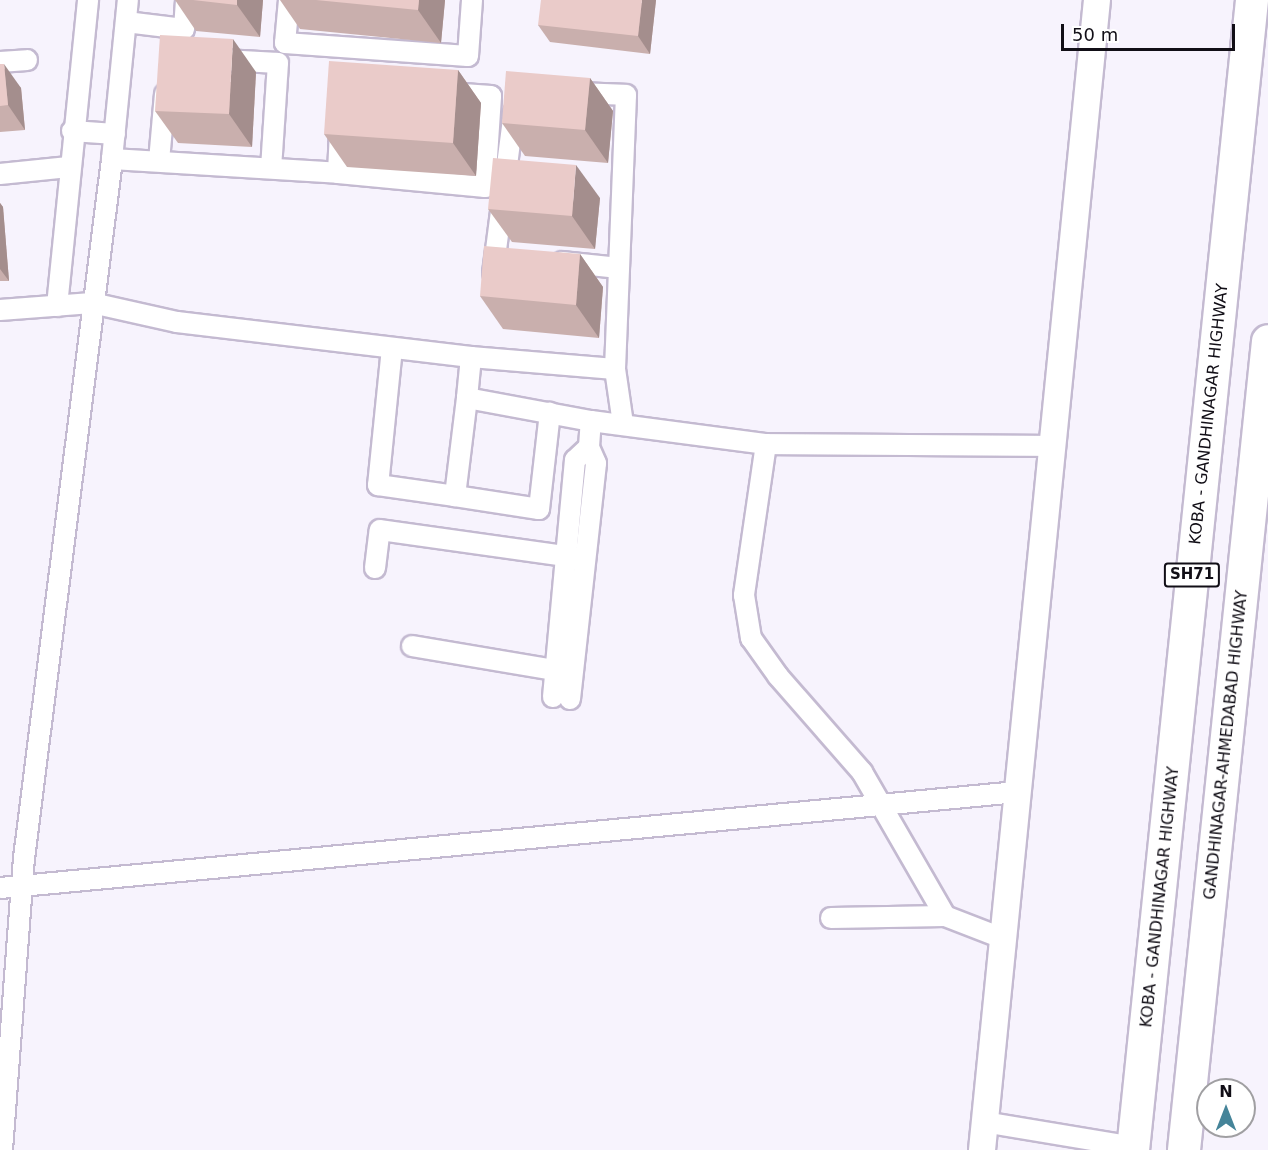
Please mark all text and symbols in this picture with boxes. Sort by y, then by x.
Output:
scale bar [1064,12,1238,50]
text: 50 m [1072,24,1118,45]
street label: KOBA - GANDHINAGAR HIGHWAY [1186,283,1232,545]
road number: SH71 [1164,563,1220,587]
street label: GANDHINAGAR-AHMEDABAD HIGHWAY [1200,589,1252,901]
street label: KOBA - GANDHINAGAR HIGHWAY [1137,766,1183,1028]
north arrow [1196,1078,1256,1138]
text: N [1219,1082,1233,1101]

